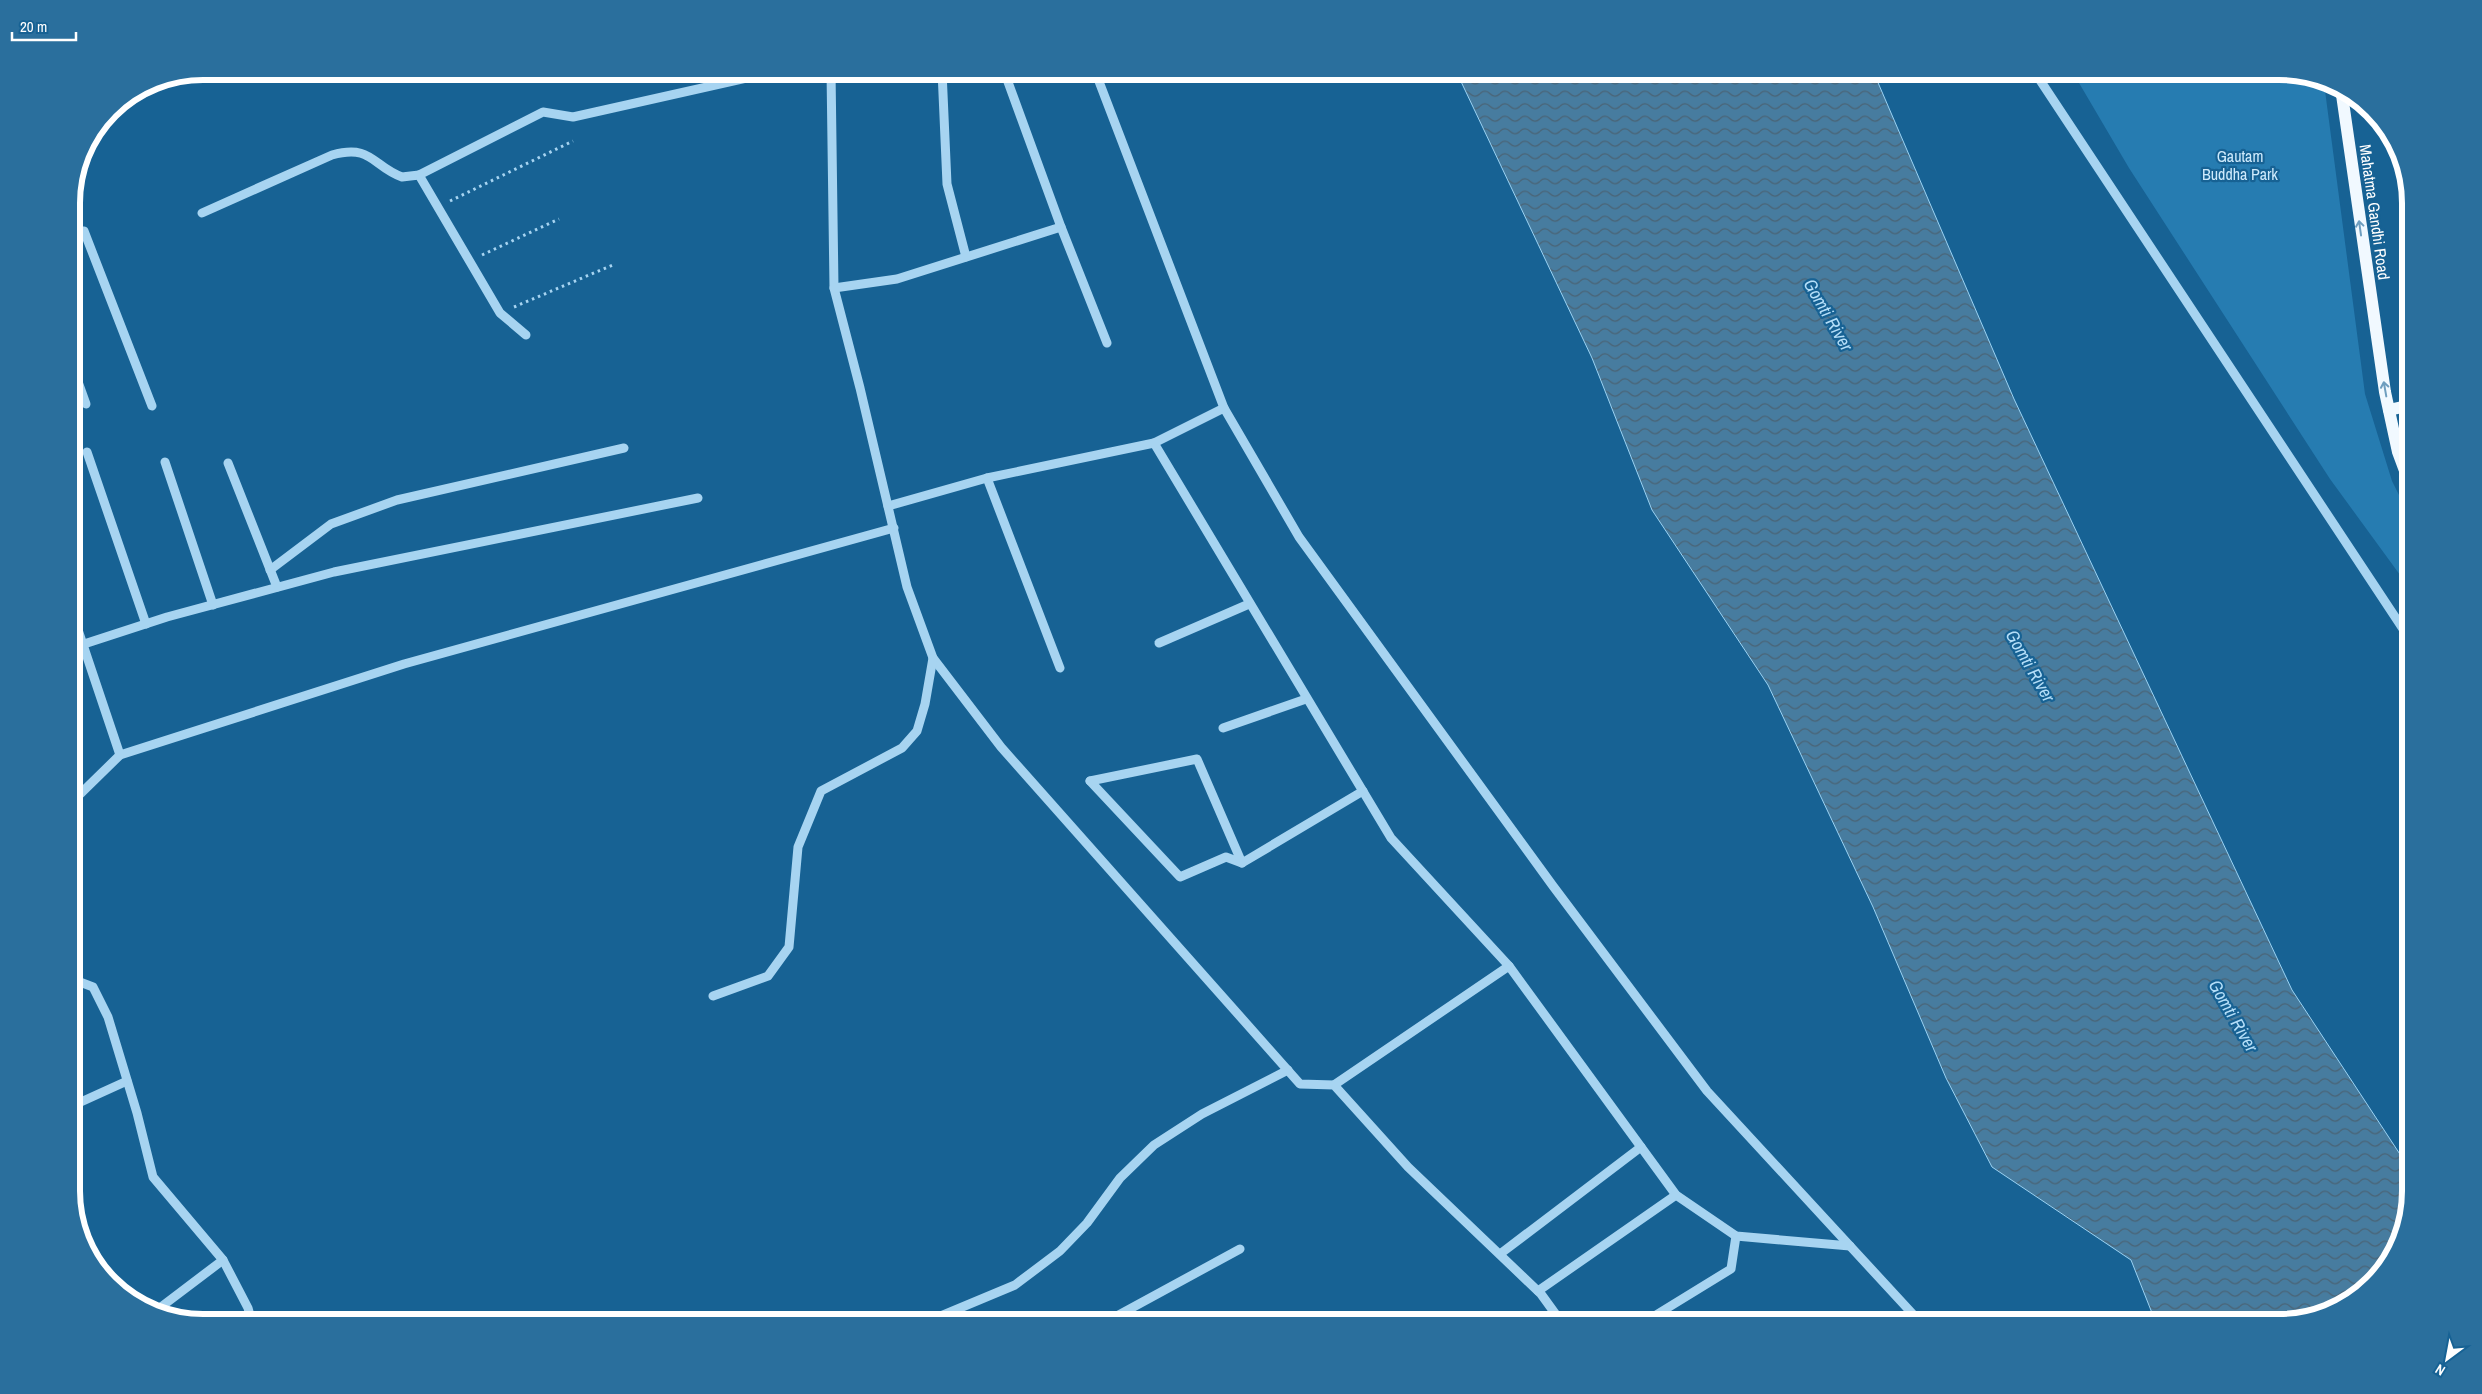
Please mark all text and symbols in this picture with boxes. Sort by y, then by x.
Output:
scale bar [12,10,76,42]
text: 20 m [20,16,47,37]
street label: Mahatma Gandhi Road [2355,143,2395,281]
park label: Gautam Buddha Park [2202,145,2278,185]
one-way arrow [2355,221,2365,237]
water label: Gomti River [1798,274,1860,356]
one-way arrow [2380,381,2389,397]
water label: Gomti River [2000,625,2062,707]
water label: Gomti River [2203,975,2265,1057]
north arrow [2422,1334,2472,1384]
text: N [2432,1360,2448,1380]

